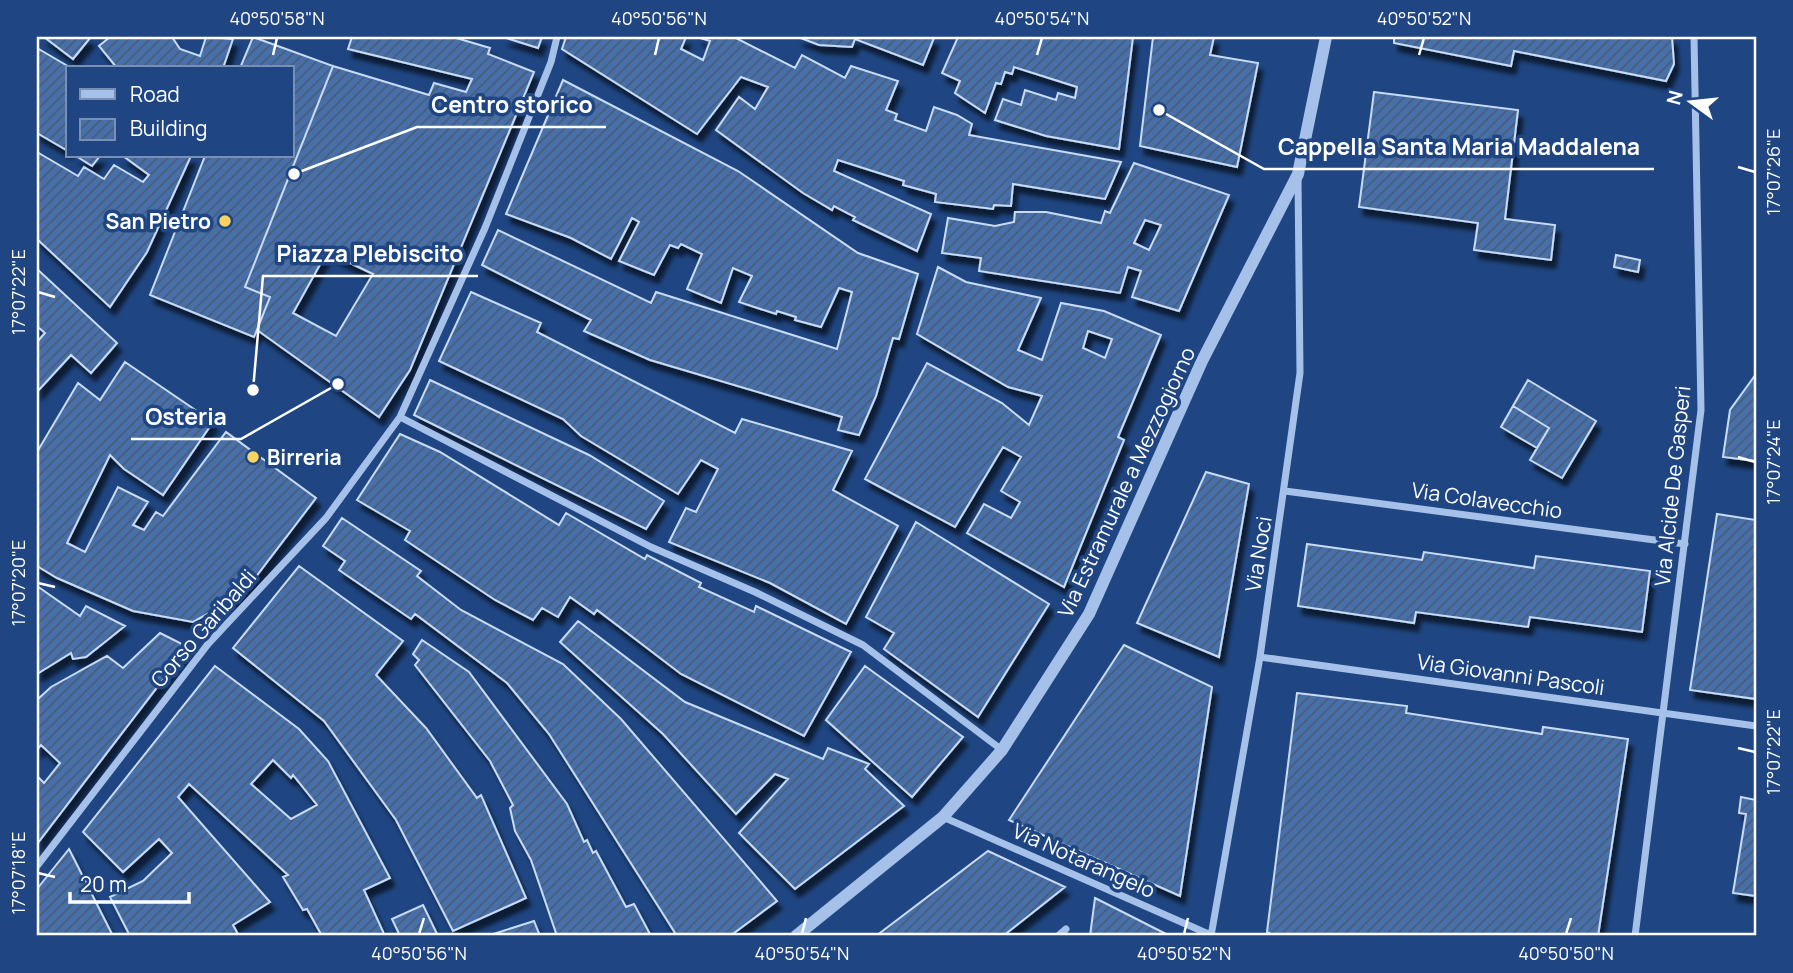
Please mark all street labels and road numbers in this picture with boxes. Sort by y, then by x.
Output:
street label: Via Estramurale a Mezzogiorno [1051,342,1201,622]
street label: Via Alcide De Gasperi [1648,384,1696,588]
street label: Via Colavecchio [1410,476,1564,524]
street label: Via Noci [1238,514,1278,594]
street label: Corso Garibaldi [144,563,262,693]
street label: Via Giovanni Pascoli [1416,647,1606,701]
street label: Via Notarangelo [1008,816,1160,904]

